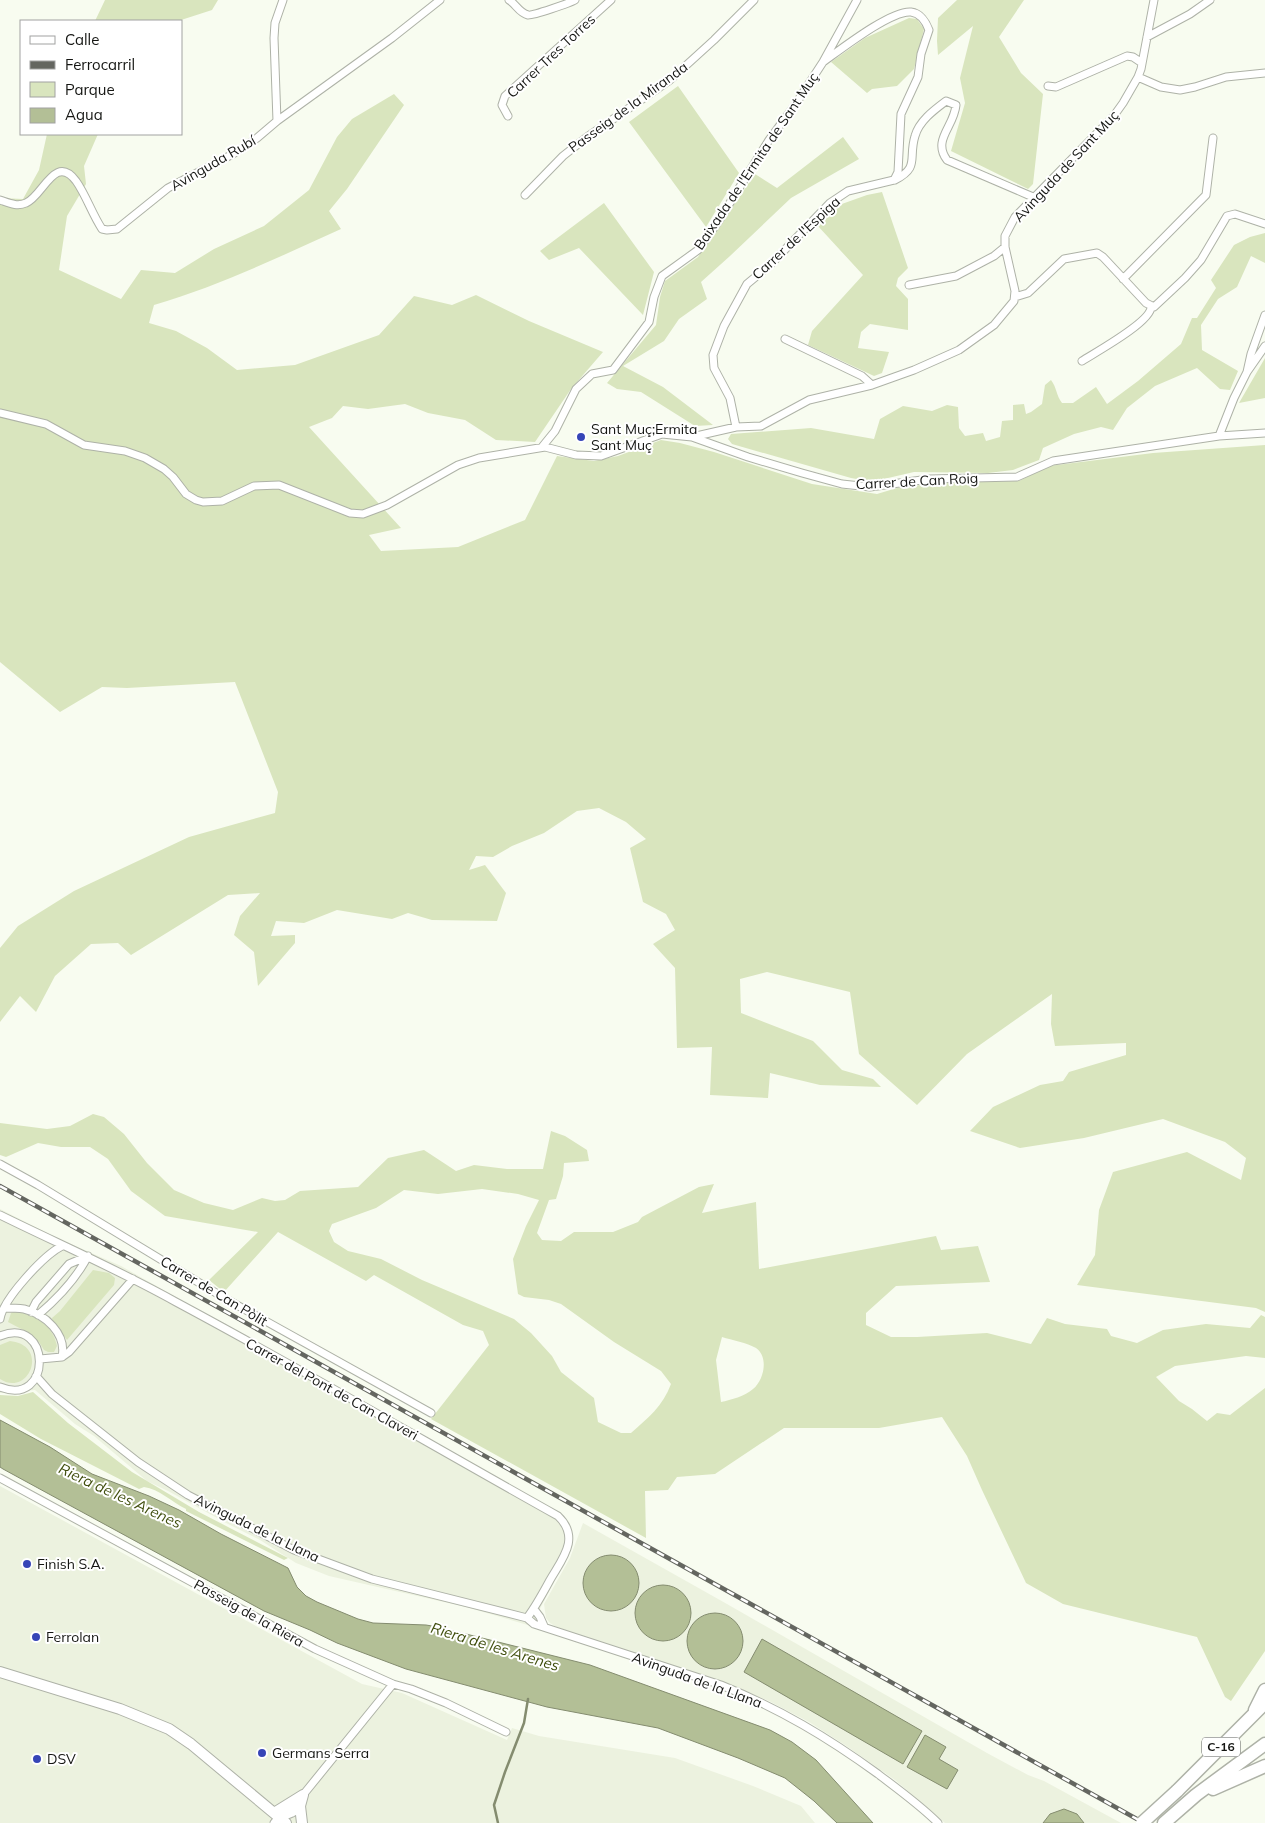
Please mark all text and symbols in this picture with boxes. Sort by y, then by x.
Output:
street label: Carrer Tres Torres [503,10,599,102]
legend [20,20,182,135]
text: Calle [65,30,99,49]
text: Ferrocarril [65,55,135,74]
street label: Passeig de la Miranda [565,58,691,156]
street label: Baixada de l'Ermita de Sant Muç [690,69,822,253]
text: Parque [65,80,115,99]
text: Agua [65,105,103,124]
street label: Avinguda de Sant Muç [1009,106,1123,226]
street label: Avinguda Rubí [167,131,259,195]
street label: Carrer de l'Espiga [748,193,844,283]
place label: Sant Muç;Ermita Sant Muç [591,420,697,454]
marker: Sant Muç;Ermita Sant Muç [575,431,587,443]
street label: Carrer de Can Roig [855,469,979,493]
street label: Carrer de Can Pòlit [157,1252,271,1330]
street label: Carrer del Pont de Can Claveri [243,1334,421,1444]
water label: Riera de les Arenes [56,1459,185,1532]
street label: Avinguda de la Llana [192,1490,322,1566]
place label: Finish S.A. [37,1555,104,1573]
marker: Finish S.A. [21,1558,33,1570]
street label: Passeig de la Riera [191,1575,307,1651]
water label: Riera de les Arenes [429,1618,562,1675]
place label: Ferrolan [46,1628,99,1646]
marker: Ferrolan [30,1631,42,1643]
street label: Avinguda de la Llana [630,1648,764,1712]
road number: C-16 [1202,1738,1240,1756]
place label: Germans Serra [272,1744,369,1762]
marker: Germans Serra [256,1747,268,1759]
place label: DSV [47,1750,76,1768]
marker: DSV [31,1753,43,1765]

